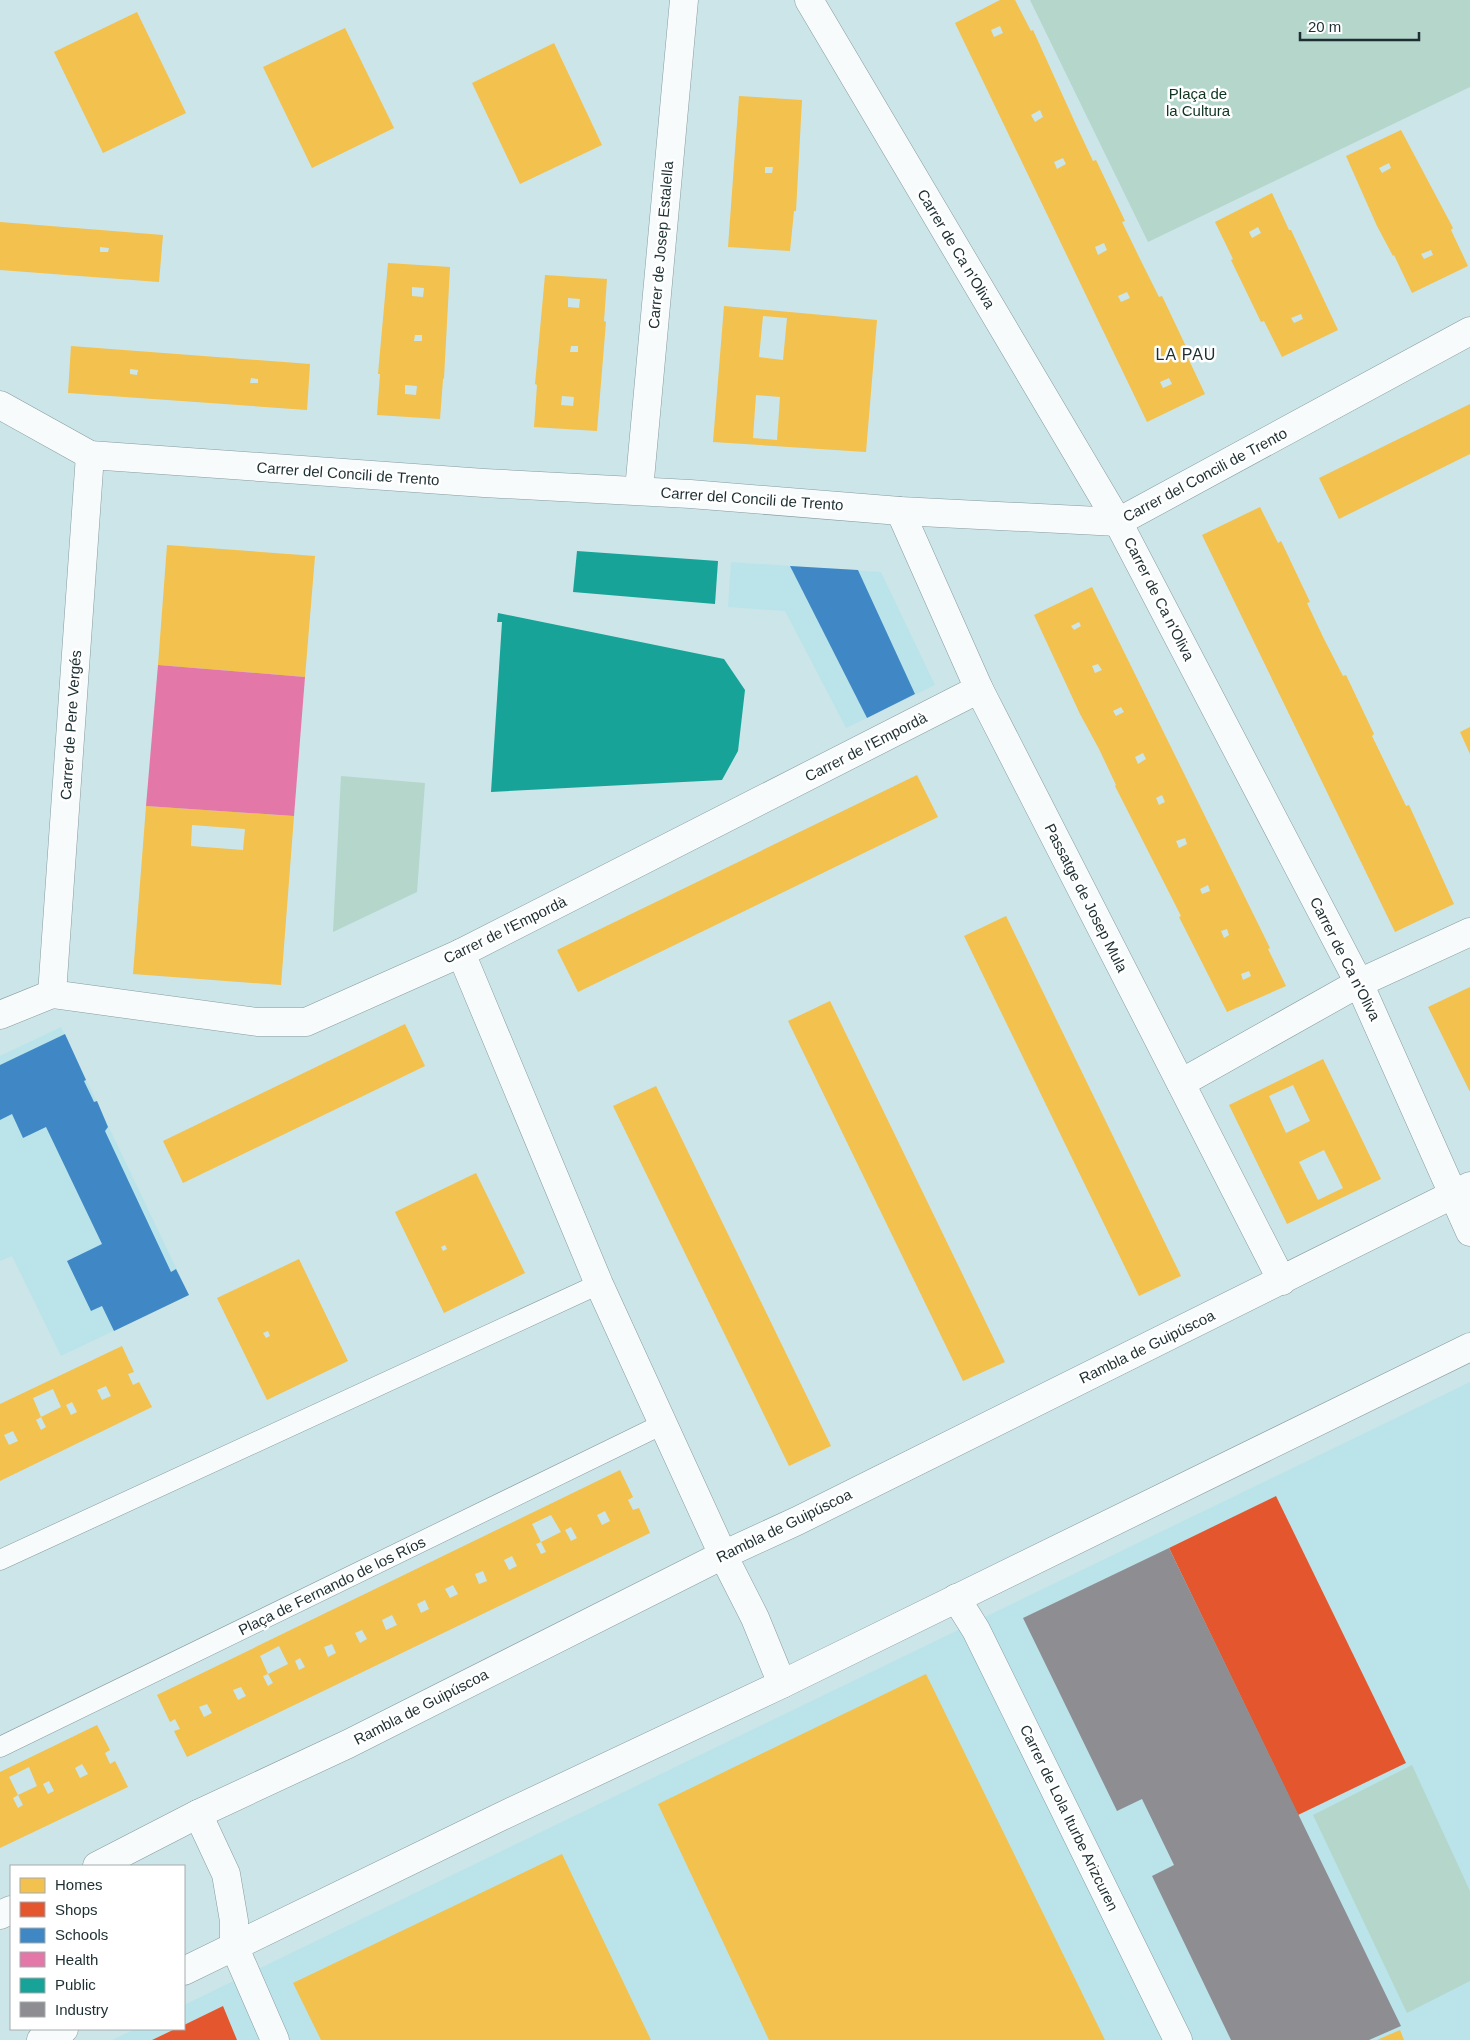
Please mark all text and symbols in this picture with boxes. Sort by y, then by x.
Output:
scale bar [1300,10,1419,42]
text: 20 m [1308,18,1341,35]
park label: Plaça de la Cultura [1166,85,1231,119]
street label: Carrer de Josep Estalella [645,160,676,330]
street label: Carrer de Ca n'Oliva [914,186,999,312]
district label: LA PAU [1156,346,1216,363]
street label: Carrer del Concili de Trento [1120,424,1290,525]
street label: Carrer del Concili de Trento [256,459,440,488]
street label: Carrer del Concili de Trento [660,484,844,513]
street label: Carrer de Ca n'Oliva [1121,534,1198,664]
street label: Carrer de Pere Vergés [57,650,84,800]
street label: Carrer de l'Empordà [802,708,930,785]
street label: Passatge de Josep Mula [1042,821,1132,975]
street label: Carrer de l'Empordà [441,892,570,967]
street label: Carrer de Ca n'Oliva [1307,894,1384,1024]
street label: Rambla de Guipúscoa [1076,1306,1218,1387]
street label: Rambla de Guipúscoa [713,1485,855,1566]
street label: Plaça de Fernando de los Ríos [235,1533,428,1638]
street label: Rambla de Guipúscoa [351,1665,491,1748]
street label: Carrer de Lola Iturbe Arizcuren [1017,1722,1122,1914]
legend [10,1865,185,2030]
text: Homes [55,1876,103,1893]
text: Shops [55,1901,98,1918]
text: Schools [55,1926,108,1943]
text: Health [55,1951,98,1968]
text: Public [55,1976,96,1993]
text: Industry [55,2001,109,2018]

